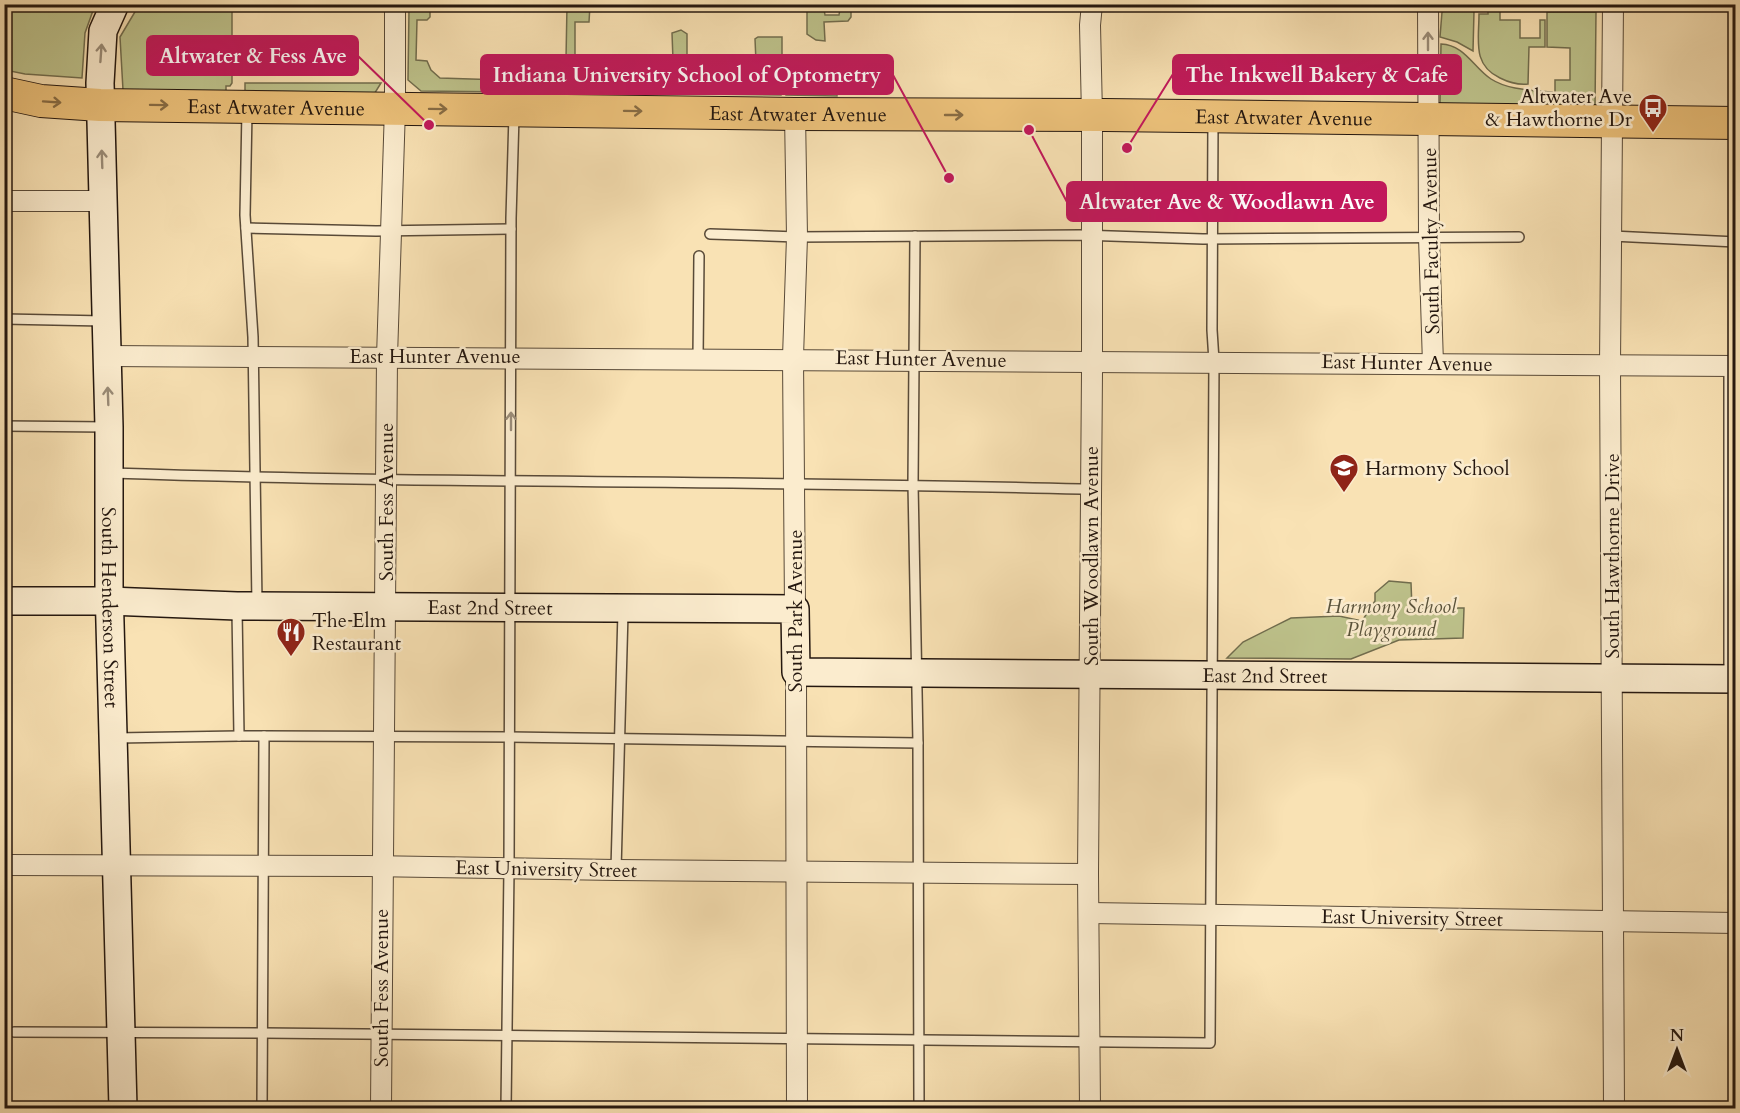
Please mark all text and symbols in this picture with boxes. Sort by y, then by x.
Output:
one-way arrow [1422,31,1434,51]
callout: Altwater & Fess Ave [147,36,358,75]
text: Altwater & Fess Ave [159,42,347,71]
one-way arrow [96,44,107,64]
callout: Indiana University School of Optometry [481,55,893,94]
callout: The Inkwell Bakery & Cafe [1173,55,1461,94]
text: Indiana University School of Optometry [493,61,881,90]
text: The Inkwell Bakery & Cafe [1185,61,1449,90]
place label: Altwater Ave & Hawthorne Dr [1486,83,1633,133]
bus stop icon: Altwater Ave & Hawthorne Dr [1637,92,1669,134]
street label: East Atwater Avenue [187,93,365,122]
one-way arrow [41,96,61,107]
one-way arrow [148,99,168,111]
street label: East Atwater Avenue [709,99,887,128]
one-way arrow [427,103,447,114]
street label: East Atwater Avenue [1195,103,1373,132]
one-way arrow [622,106,642,117]
one-way arrow [943,109,963,121]
street label: South Faculty Avenue [1416,147,1446,335]
one-way arrow [96,149,108,169]
callout: Altwater Ave & Woodlawn Ave [1067,182,1386,221]
text: Altwater Ave & Woodlawn Ave [1079,188,1375,217]
street label: East Hunter Avenue [349,343,521,370]
street label: East Hunter Avenue [835,344,1007,374]
street label: East Hunter Avenue [1321,348,1493,378]
one-way arrow [103,386,114,406]
one-way arrow [505,412,517,432]
street label: South Fess Avenue [373,423,400,581]
street label: South Woodlawn Avenue [1078,446,1105,666]
school or university icon: Harmony School [1328,452,1360,494]
street label: South Hawthorne Drive [1599,453,1626,659]
place label: Harmony School [1365,455,1510,482]
street label: South Henderson Street [96,507,126,709]
street label: South Park Avenue [782,529,809,693]
park label: Harmony School Playground [1325,593,1457,643]
street label: East 2nd Street [427,594,553,621]
place label: The Elm Restaurant [312,607,402,657]
restaurant icon: The Elm Restaurant [275,616,307,658]
street label: East 2nd Street [1202,662,1328,689]
street label: East University Street [455,854,638,884]
street label: East University Street [1321,903,1504,933]
street label: South Fess Avenue [368,909,395,1067]
north arrow [1647,1020,1707,1080]
text: N [1670,1025,1684,1047]

